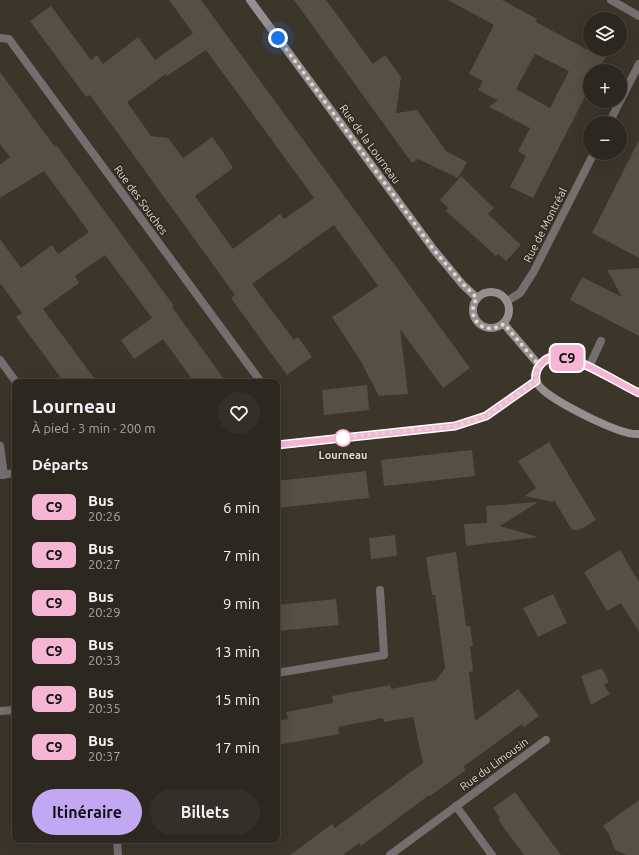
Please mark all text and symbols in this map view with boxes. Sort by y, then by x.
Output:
map controls [583,12,627,160]
button: layers [583,12,627,56]
your location [268,28,288,48]
button: + [583,64,627,108]
street label: Rue de la Lourneau [337,102,403,186]
button: − [583,116,627,160]
street label: Rue des Souches [112,163,170,237]
street label: Rue de Montréal [521,186,569,264]
line badge: C9 [549,345,585,371]
text: C9 [559,350,575,366]
button: heart [218,392,260,434]
text: Lourneau [32,395,116,417]
text: À pied · 3 min · 200 m [32,421,156,435]
marker: Lourneau [334,429,352,447]
place label: Lourneau [319,449,367,461]
text: Départs [32,456,88,473]
text: Bus [88,492,114,509]
text: C9 [46,499,62,515]
text: 6 min [223,499,260,516]
text: 20:26 [88,509,121,523]
text: Bus [88,540,114,557]
text: C9 [46,547,62,563]
text: 7 min [223,547,260,564]
text: 20:27 [88,557,121,571]
text: Bus [88,588,114,605]
text: C9 [46,595,62,611]
text: 9 min [223,595,260,612]
text: 20:29 [88,605,121,619]
text: Bus [88,636,114,653]
text: C9 [46,643,62,659]
text: 13 min [214,643,260,660]
text: 20:33 [88,653,121,667]
text: Bus [88,684,114,701]
text: C9 [46,691,62,707]
text: 15 min [214,691,260,708]
text: 20:35 [88,701,121,715]
text: Bus [88,732,114,749]
street label: Rue du Limousin [458,735,530,793]
text: C9 [46,739,62,755]
text: 17 min [214,739,260,756]
text: 20:37 [88,749,121,763]
button: Itinéraire [32,789,142,835]
button: Billets [150,789,260,835]

